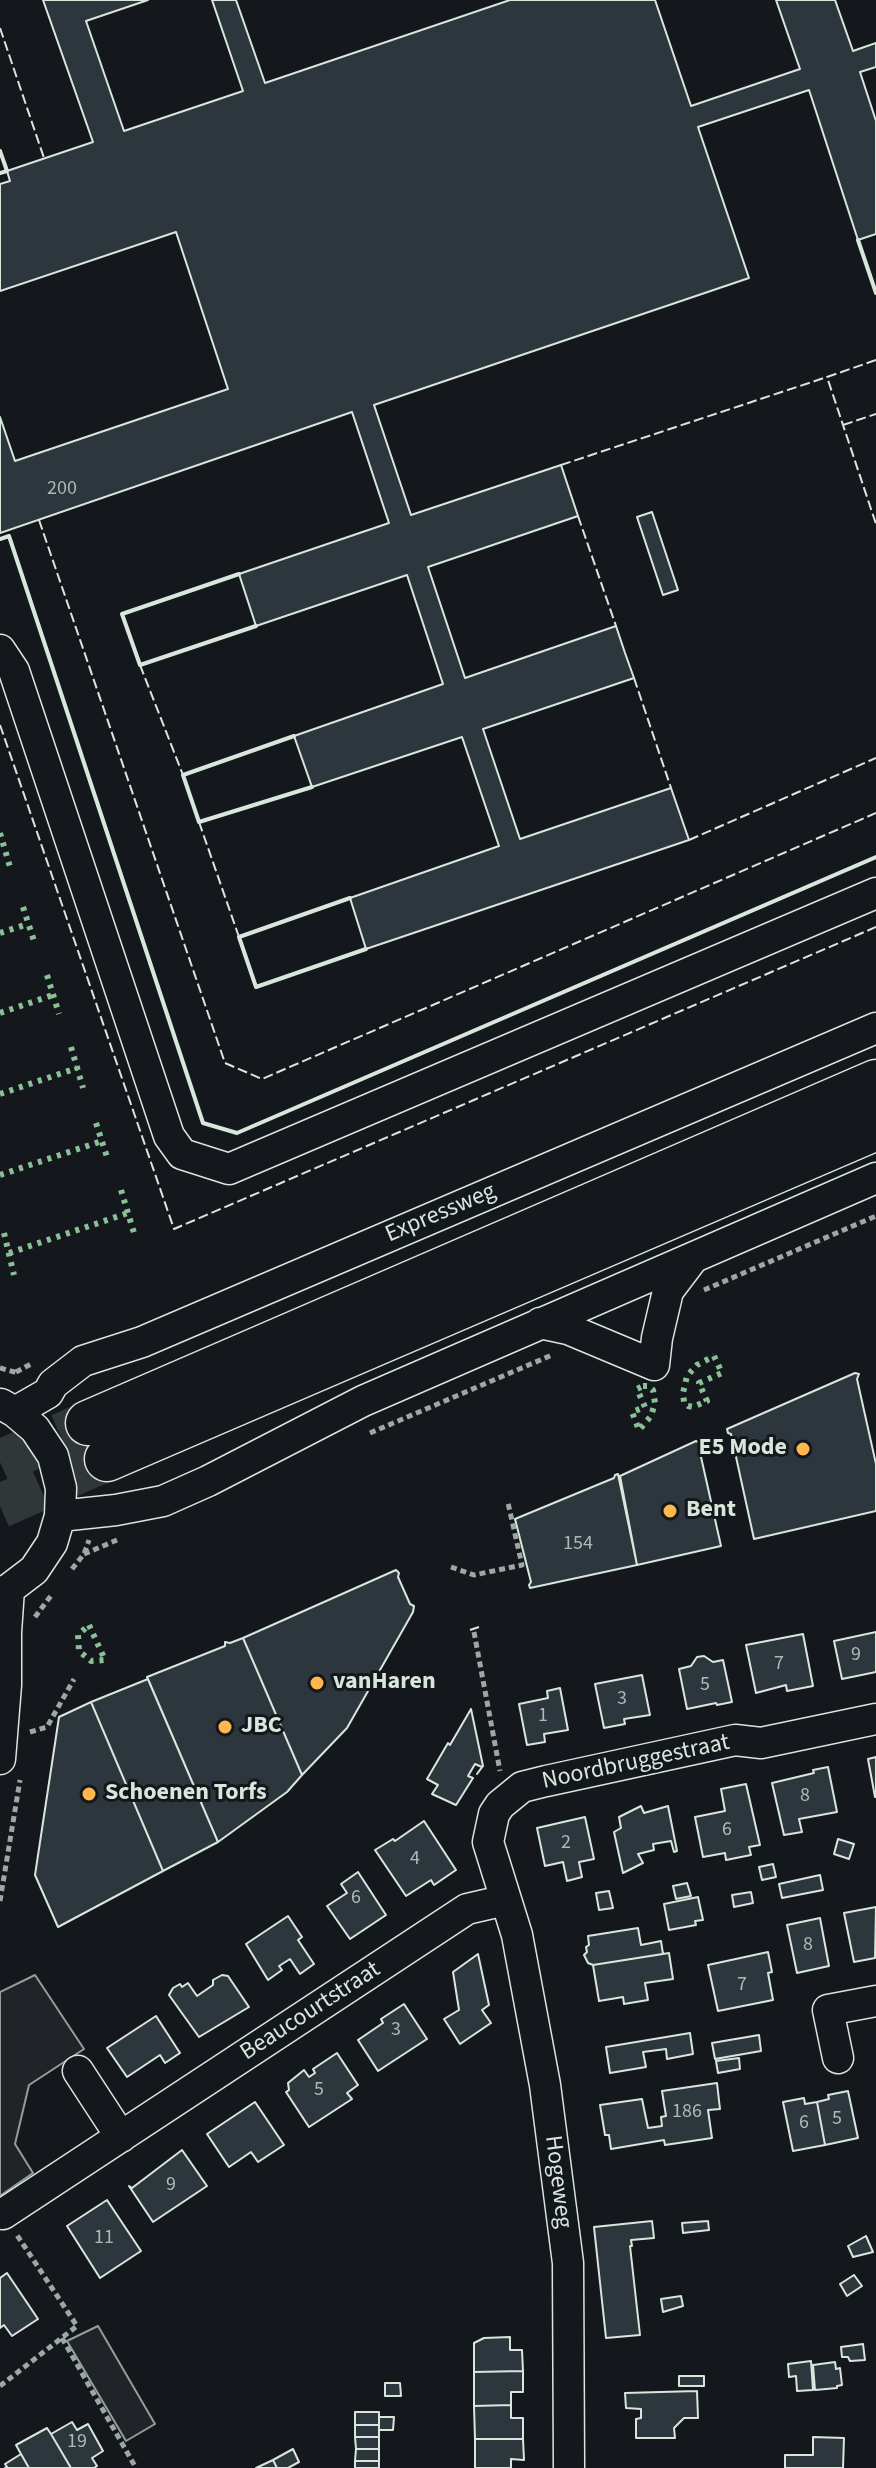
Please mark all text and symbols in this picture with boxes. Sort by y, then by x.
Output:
house number: 200 [47,478,77,502]
street label: Expressweg [382,1178,500,1250]
place label: E5 Mode [699,1435,787,1463]
marker: E5 Mode [794,1440,812,1458]
place label: Bent [686,1497,736,1525]
marker: Bent [661,1502,679,1520]
house number: 154 [563,1533,593,1557]
house number: 9 [851,1644,861,1668]
house number: 7 [774,1653,784,1677]
place label: vanHaren [333,1669,436,1697]
marker: vanHaren [308,1674,326,1692]
house number: 5 [700,1674,710,1698]
house number: 3 [617,1688,627,1712]
house number: 1 [538,1705,548,1729]
place label: JBC [241,1713,282,1741]
marker: JBC [216,1718,234,1736]
street label: Noordbruggestraat [540,1729,732,1797]
place label: Schoenen Torfs [105,1780,267,1808]
marker: Schoenen Torfs [80,1785,98,1803]
house number: 8 [800,1785,810,1809]
house number: 6 [722,1819,732,1843]
house number: 2 [561,1832,571,1856]
house number: 4 [410,1848,420,1872]
house number: 6 [351,1887,361,1911]
house number: 8 [803,1934,813,1958]
street label: Beaucourtstraat [236,1956,386,2068]
house number: 7 [737,1974,747,1998]
house number: 3 [391,2019,401,2043]
house number: 5 [314,2079,324,2103]
house number: 186 [672,2101,702,2125]
house number: 5 [832,2108,842,2132]
house number: 6 [799,2112,809,2136]
street label: Hogeweg [537,2134,577,2230]
house number: 9 [166,2174,176,2198]
house number: 11 [94,2227,114,2251]
house number: 19 [67,2431,87,2455]

